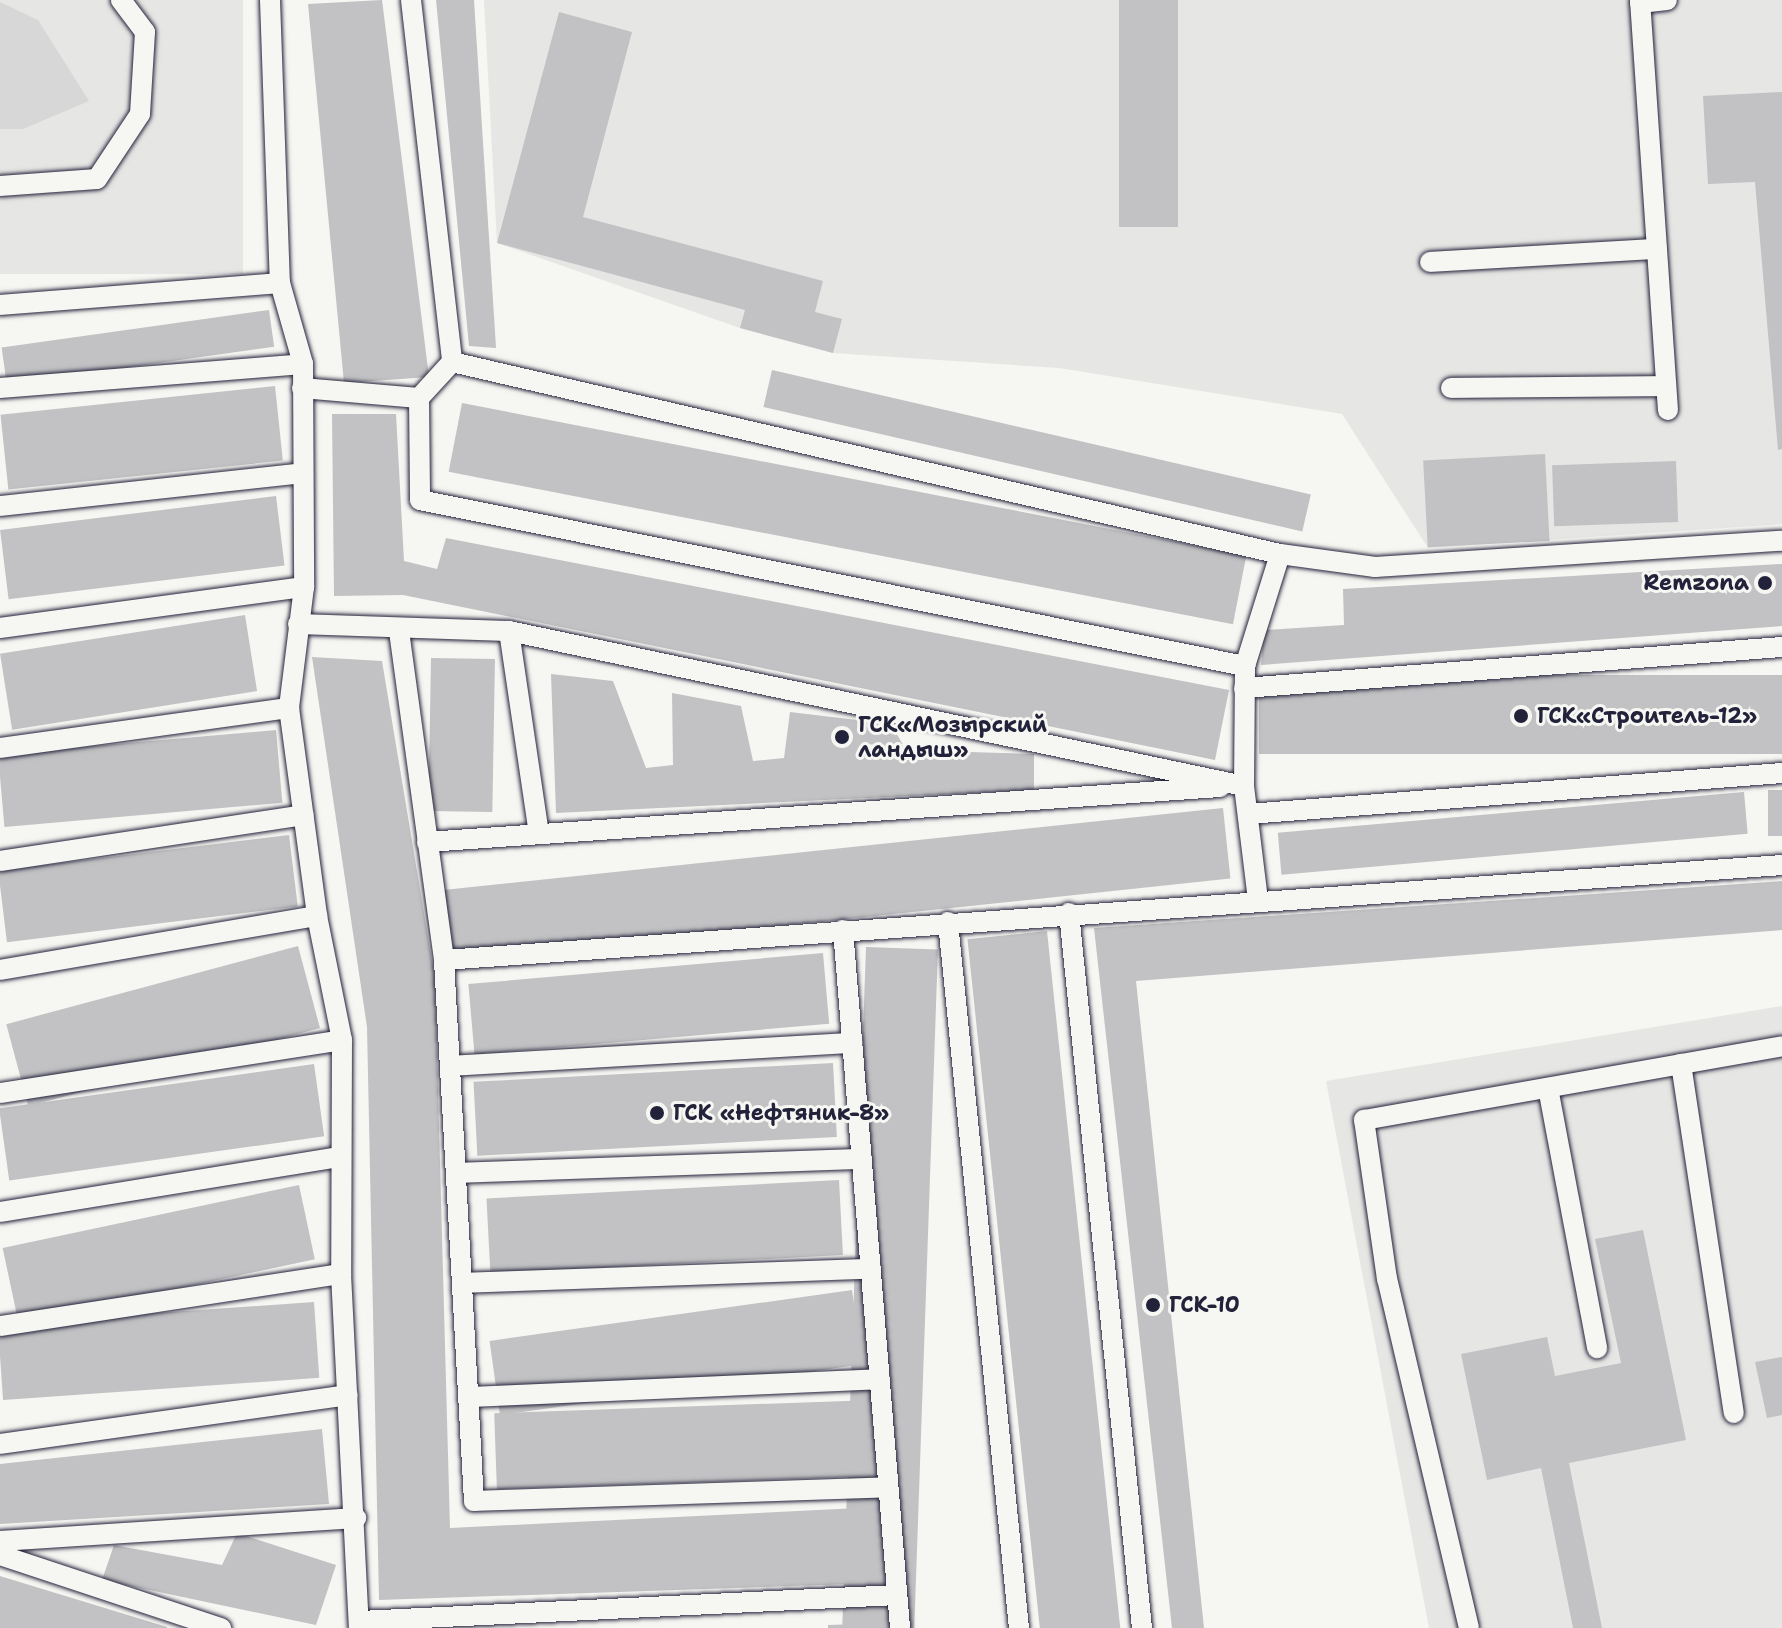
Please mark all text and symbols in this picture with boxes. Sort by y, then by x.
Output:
place label: Remzona [1643,570,1749,596]
marker: Remzona [1756,574,1774,592]
place label: ГСК«Строитель-12» [1537,703,1757,729]
marker: ГСК«Строитель-12» [1512,707,1530,725]
place label: ГСК«Мозырский ландыш» [858,711,1047,762]
marker: ГСК«Мозырский ландыш» [833,728,851,746]
place label: ГСК «Нефтяник-8» [673,1100,889,1126]
marker: ГСК «Нефтяник-8» [648,1104,666,1122]
place label: ГСК-10 [1169,1292,1240,1318]
marker: ГСК-10 [1144,1296,1162,1314]

